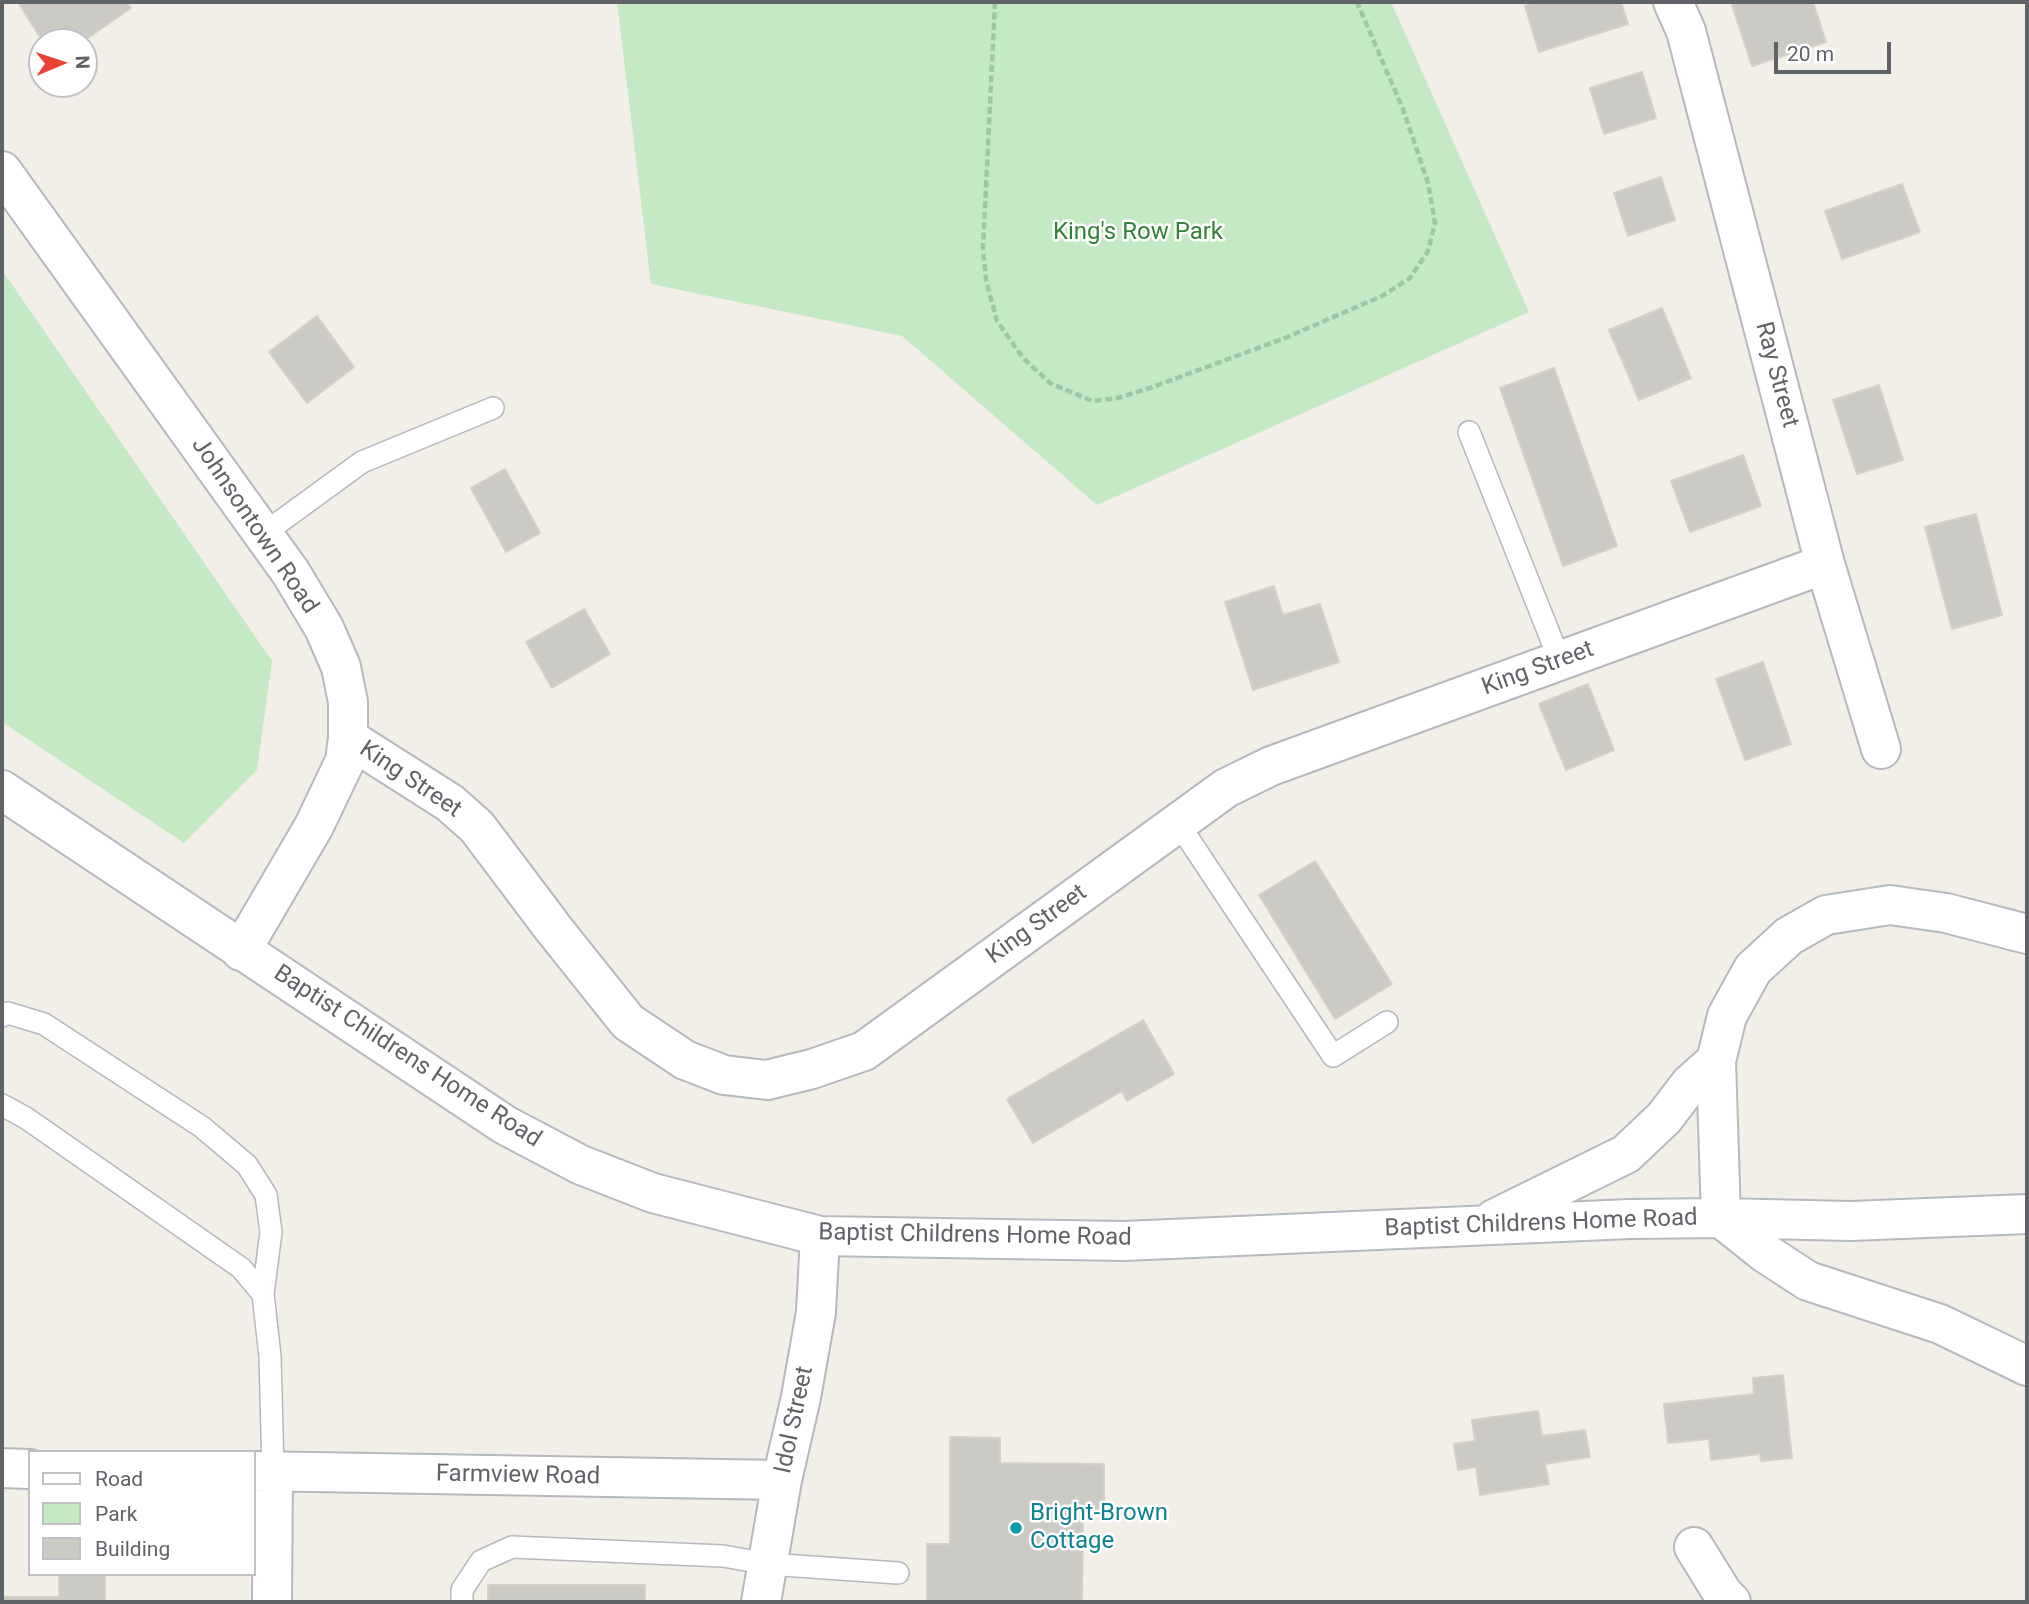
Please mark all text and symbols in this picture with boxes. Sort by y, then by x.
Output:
north arrow [28,28,98,98]
scale bar [1777,28,1894,72]
text: 20 m [1787,42,1834,66]
text: N [71,55,94,69]
park label: King's Row Park [1053,219,1223,247]
street label: Ray Street [1748,319,1804,431]
street label: Johnsontown Road [184,432,324,620]
street label: King Street [1478,635,1598,703]
street label: King Street [353,735,467,825]
street label: King Street [981,879,1093,971]
street label: Baptist Childrens Home Road [268,960,546,1154]
street label: Baptist Childrens Home Road [1384,1204,1698,1244]
street label: Baptist Childrens Home Road [818,1219,1132,1253]
street label: Idol Street [770,1364,820,1476]
legend [28,1450,256,1576]
street label: Farmview Road [436,1460,600,1492]
text: Road [95,1467,143,1491]
place label: Bright-Brown Cottage [1030,1500,1168,1556]
text: Park [95,1502,137,1526]
marker: Bright-Brown Cottage [1008,1520,1024,1536]
text: Building [95,1537,170,1561]

